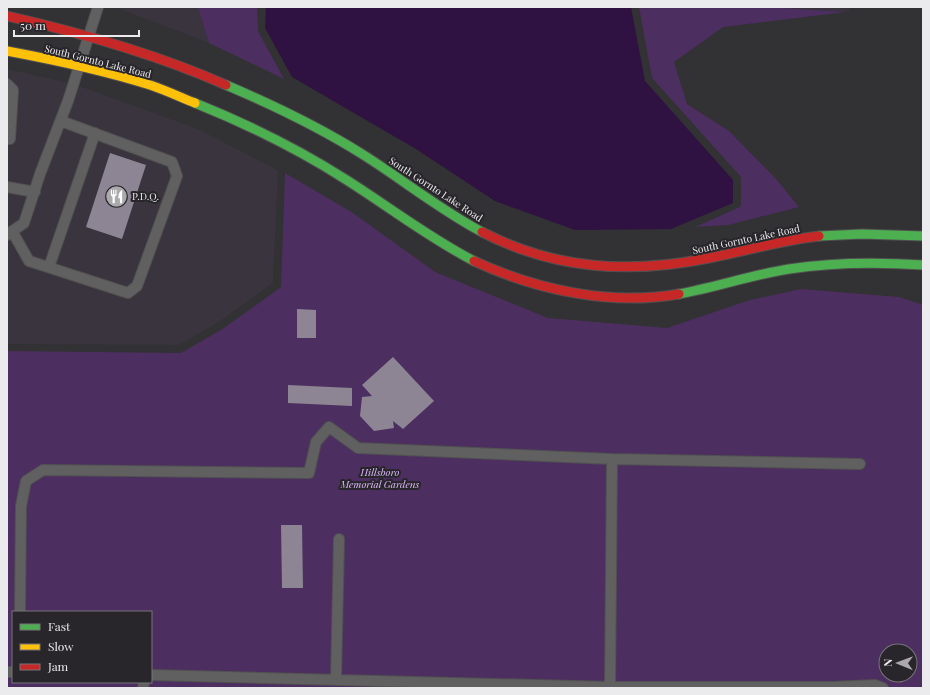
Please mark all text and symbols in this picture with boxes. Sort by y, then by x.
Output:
scale bar [14,12,139,38]
text: 50 m [20,17,46,33]
street label: South Gornto Lake Road [43,41,153,81]
street label: South Gornto Lake Road [386,153,486,225]
restaurant icon: P.D.Q. [103,183,129,209]
place label: P.D.Q. [132,189,159,203]
street label: South Gornto Lake Road [691,221,801,257]
park label: Hillsboro Memorial Gardens [340,465,420,491]
legend [12,611,152,683]
text: Fast [48,618,71,634]
text: Slow [48,638,74,654]
north arrow [878,643,918,683]
text: Jam [47,658,69,674]
text: N [880,659,895,667]

